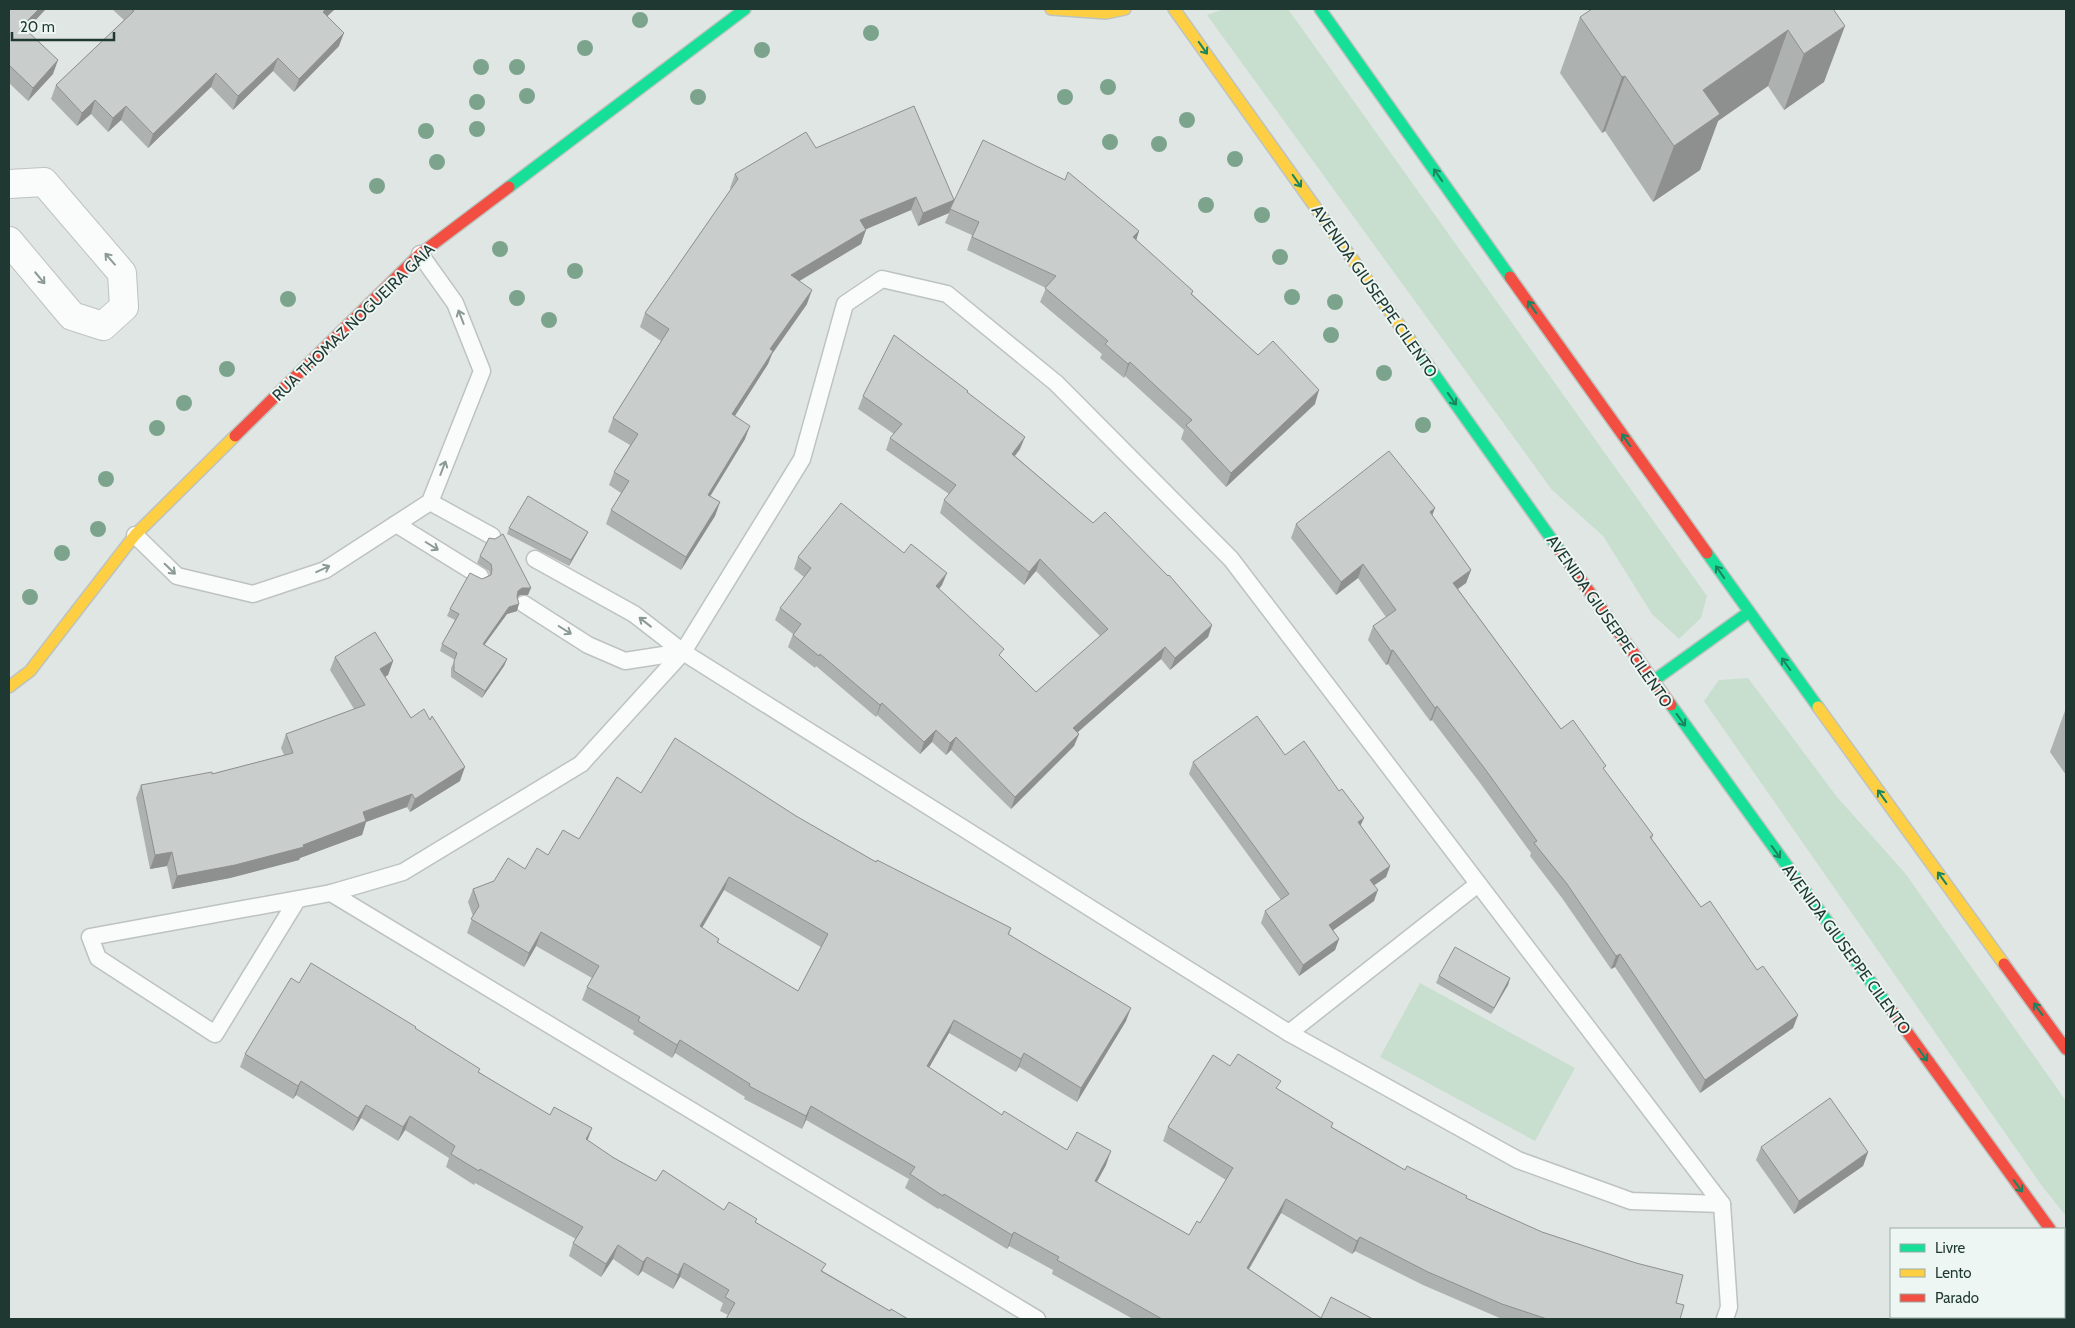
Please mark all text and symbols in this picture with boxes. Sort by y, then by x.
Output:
scale bar [12,10,115,42]
text: 20 m [20,18,55,36]
one-way arrow [1198,41,1208,55]
one-way arrow [1433,168,1443,182]
one-way arrow [1292,174,1302,188]
street label: AVENIDA GIUSEPPE CILENTO [1308,202,1441,381]
street label: RUA THOMAZ NOGUEIRA GAIA [268,240,439,405]
one-way arrow [105,253,116,266]
one-way arrow [35,271,46,284]
one-way arrow [1527,301,1537,315]
one-way arrow [456,310,465,325]
one-way arrow [1447,392,1457,406]
one-way arrow [1621,433,1631,447]
one-way arrow [439,461,449,476]
street label: AVENIDA GIUSEPPE CILENTO [1543,532,1676,711]
one-way arrow [424,542,438,552]
one-way arrow [164,563,177,575]
one-way arrow [316,564,331,574]
one-way arrow [1715,566,1725,580]
one-way arrow [639,616,652,627]
one-way arrow [558,625,572,635]
one-way arrow [1781,657,1791,671]
one-way arrow [1676,713,1686,727]
one-way arrow [1877,789,1887,803]
one-way arrow [1771,845,1781,859]
street label: AVENIDA GIUSEPPE CILENTO [1778,860,1915,1038]
one-way arrow [1937,871,1947,885]
one-way arrow [2032,1003,2043,1016]
one-way arrow [1918,1047,1928,1061]
one-way arrow [2013,1179,2023,1193]
legend [1890,1228,2065,1318]
text: Livre [1935,1239,1966,1257]
text: Lento [1935,1264,1972,1282]
text: Parado [1935,1289,1979,1307]

